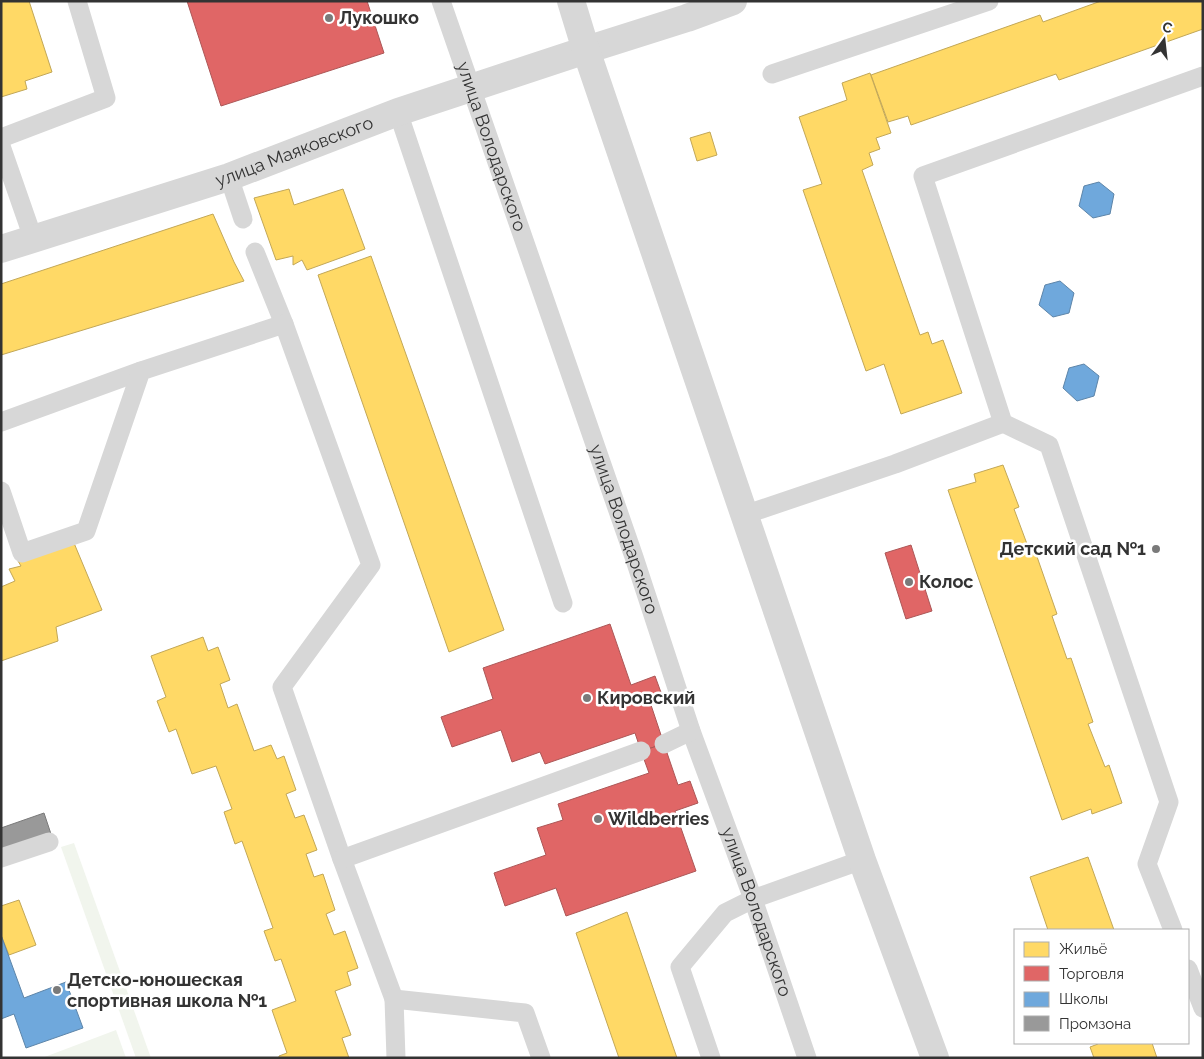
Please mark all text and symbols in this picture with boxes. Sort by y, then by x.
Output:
place label: Лукошко [339,7,419,28]
marker: Лукошко [323,12,335,24]
north arrow [1139,15,1189,65]
text: С [1161,18,1174,37]
street label: улица Володарского [453,59,531,234]
street label: улица Маяковского [213,112,376,191]
street label: улица Володарского [586,441,663,617]
place label: Детский сад №1 [999,538,1146,559]
marker: Детский сад №1 [1150,543,1162,555]
place label: Колос [919,571,973,592]
marker: Колос [903,576,915,588]
place label: Кировский [597,687,695,708]
marker: Кировский [581,692,593,704]
place label: Wildberries [608,808,709,829]
marker: Wildberries [592,813,604,825]
street label: улица Володарского [717,824,796,999]
legend [1014,929,1189,1044]
text: Жильё [1059,940,1108,958]
text: Торговля [1059,965,1124,983]
place label: Детско-юношеская спортивная школа №1 [67,969,267,1011]
marker: Детско-юношеская спортивная школа №1 [51,984,63,996]
text: Школы [1059,990,1108,1008]
text: Промзона [1059,1015,1131,1033]

